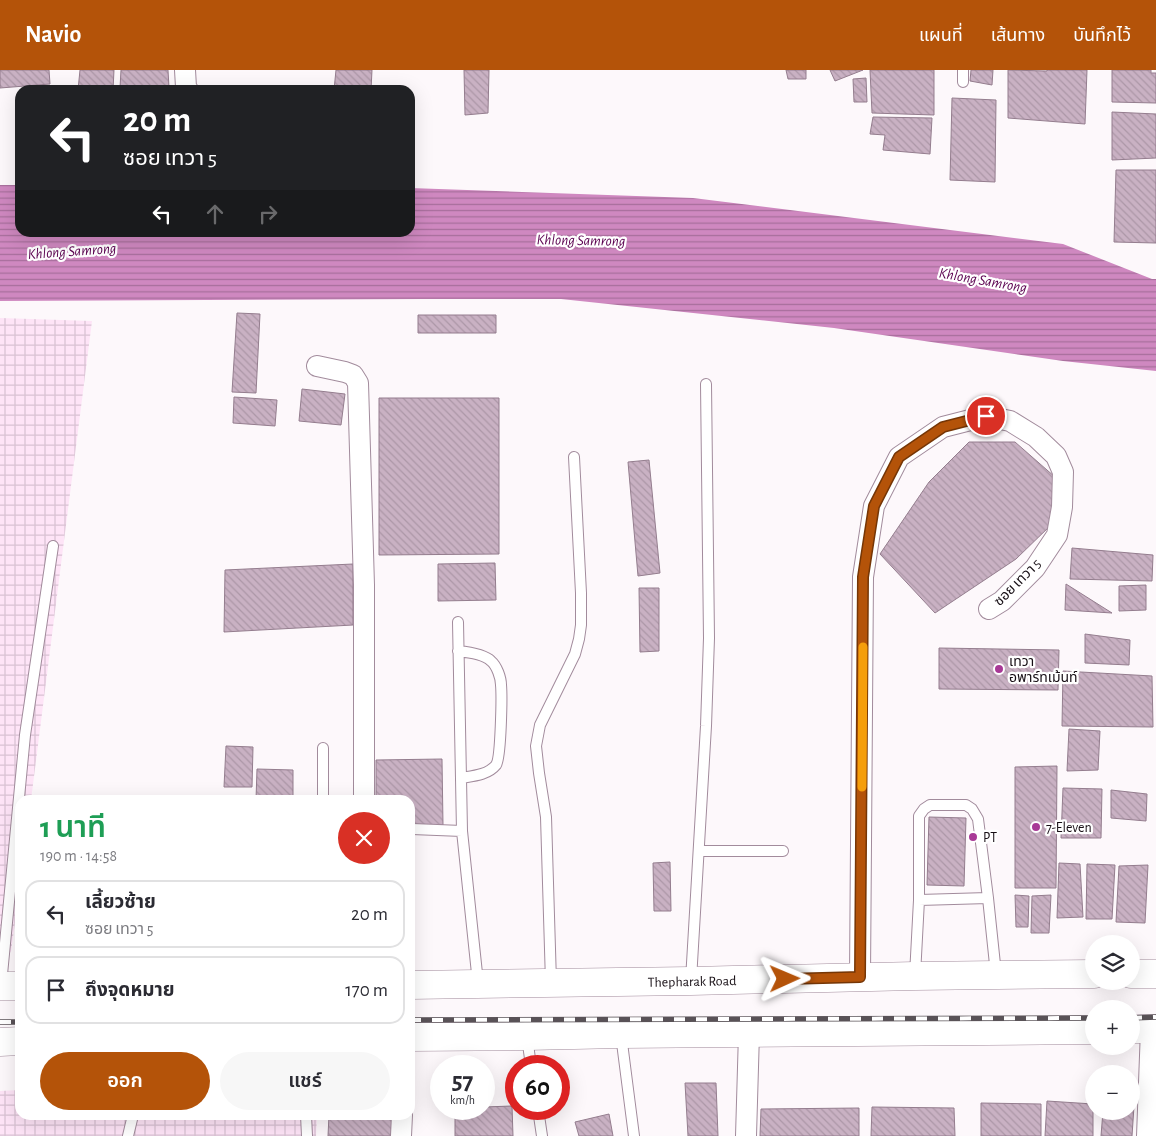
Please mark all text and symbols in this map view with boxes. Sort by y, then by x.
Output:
text: Navio [25,23,81,47]
text: แผนที่ [919,27,963,45]
text: เส้นทาง [991,27,1045,45]
text: บันทึกไว้ [1073,27,1131,45]
text: 20 m [123,103,191,138]
icon: left [40,105,105,170]
text: ซอย เทวา 5 [123,147,217,169]
icon: left [148,200,176,228]
icon: ahead [201,200,229,228]
icon: right [254,200,282,228]
water label: Khlong Samrong [536,232,626,249]
water label: Khlong Samrong [27,241,117,262]
water label: Khlong Samrong [938,265,1028,296]
pin [965,395,1007,437]
icon: arrive [972,402,1000,430]
street label: ซอย เทวา 5 [992,557,1044,609]
place label: เทวา อพาร์ทเม้นท์ [1009,655,1078,685]
marker: เทวา อพาร์ทเม้นท์ [993,663,1005,675]
button: close [338,812,390,864]
text: 1 นาที [40,813,106,843]
marker: 7-Eleven [1030,821,1042,833]
place label: 7-Eleven [1046,821,1092,835]
marker: PT [967,831,979,843]
place label: PT [983,831,997,845]
text: 190 m · 14:58 [40,848,117,864]
text: เลี้ยวซ้าย [85,893,156,912]
icon: left [42,900,70,928]
text: 20 m [351,905,388,924]
text: ซอย เทวา 5 [85,921,153,937]
map controls [1085,935,1140,1120]
button: layers [1085,935,1140,990]
position arrow [758,952,810,1004]
street label: Thepharak Road [648,974,736,990]
icon: arrive [42,976,70,1004]
text: ถึงจุดหมาย [85,981,175,1000]
text: 170 m [345,981,388,1000]
button: + [1085,1000,1140,1055]
button: ออก [40,1052,210,1110]
button: แชร์ [220,1052,390,1110]
speed limit sign: 60 [505,1055,570,1120]
button: − [1085,1065,1140,1120]
text: 57 [452,1069,473,1094]
text: km/h [450,1094,475,1106]

